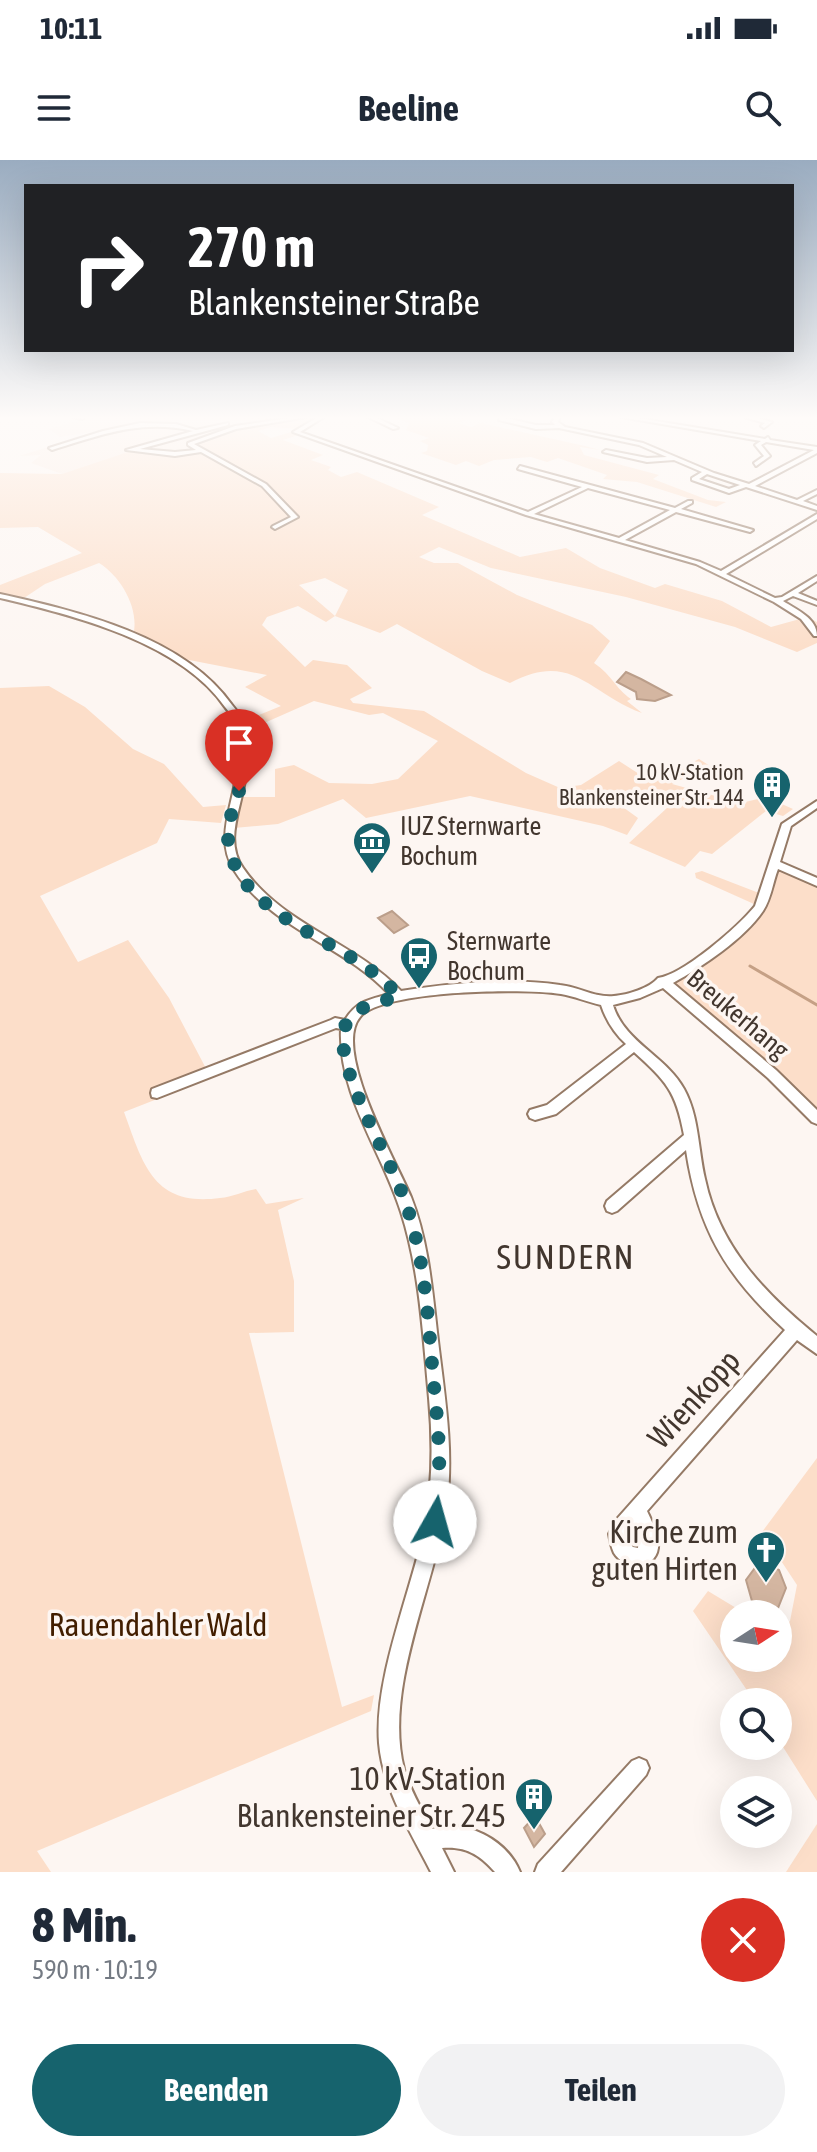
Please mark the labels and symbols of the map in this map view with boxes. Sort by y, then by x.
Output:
pin [205,709,273,791]
place label: 10 kV-Station Blankensteiner Str. 144 [559,759,744,810]
building icon: 10 kV-Station Blankensteiner Str. 144 [751,764,793,819]
place label: IUZ Sternwarte Bochum [400,811,541,871]
museum icon: IUZ Sternwarte Bochum [351,820,393,875]
place label: Sternwarte Bochum [447,926,551,986]
bus stop icon: Sternwarte Bochum [398,935,440,990]
street label: Breukerhang [681,963,795,1066]
district label: SUNDERN [497,1237,635,1276]
street label: Wienkopp [640,1342,747,1455]
position arrow [393,1480,477,1564]
place label: Kirche zum guten Hirten [591,1513,738,1587]
church icon: Kirche zum guten Hirten [745,1529,787,1584]
north arrow [720,1600,792,1672]
park label: Rauendahler Wald [49,1606,267,1643]
place label: 10 kV-Station Blankensteiner Str. 245 [236,1760,506,1834]
building icon: 10 kV-Station Blankensteiner Str. 245 [513,1776,555,1831]

